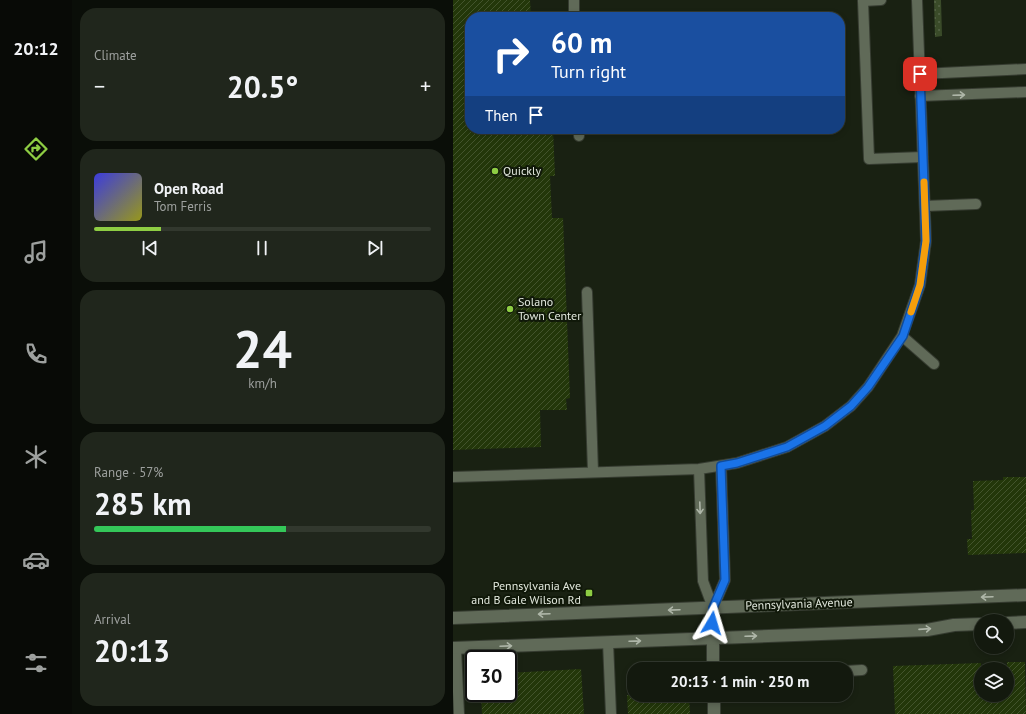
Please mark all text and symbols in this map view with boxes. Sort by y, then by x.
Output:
text: 60 m [551,24,612,61]
icon: right [485,28,537,80]
text: 20:12 [13,37,59,60]
text: Climate [94,47,137,64]
pin [903,57,937,91]
text: Turn right [551,60,626,83]
icon: arrive [909,63,931,85]
text: 20.5° [227,67,298,106]
text: − [94,72,105,100]
text: + [420,72,431,100]
one-way arrow [952,91,965,98]
icon: arrive [525,104,547,126]
text: Then [485,106,517,125]
icon: directions [22,135,50,163]
place label: Quickly [503,163,542,178]
marker: Quickly [490,166,500,176]
text: Open Road [154,179,224,198]
text: Tom Ferris [154,198,212,215]
icon: previous [139,237,161,259]
icon: pause [251,237,273,259]
icon: next [364,237,386,259]
icon: music [22,238,50,266]
place label: Solano Town Center [518,294,581,323]
marker: Solano Town Center [505,304,515,314]
text: 24 [233,315,292,382]
icon: phone [22,340,50,368]
text: km/h [248,375,277,392]
icon: climate [22,443,50,471]
text: Range · 57% [94,464,163,481]
text: 285 km [94,484,192,523]
one-way arrow [696,501,704,514]
icon: car [22,546,50,574]
place label: Pennsylvania Ave and B Gale Wilson Rd [471,578,581,607]
marker: Pennsylvania Ave and B Gale Wilson Rd [584,588,594,598]
one-way arrow [981,593,994,600]
street label: Pennsylvania Avenue [745,594,853,613]
position arrow [691,602,733,644]
one-way arrow [668,606,681,613]
text: Arrival [94,611,130,628]
one-way arrow [538,611,551,618]
map controls [974,614,1014,702]
button: search [974,614,1014,654]
one-way arrow [918,626,931,633]
text: 20:13 [94,631,170,670]
one-way arrow [744,633,757,640]
one-way arrow [628,637,641,644]
one-way arrow [499,642,512,649]
icon: filters [22,649,50,677]
speed limit sign: 30 [465,650,517,702]
button: layers [974,662,1014,702]
text: 20:13 · 1 min · 250 m [671,672,809,691]

